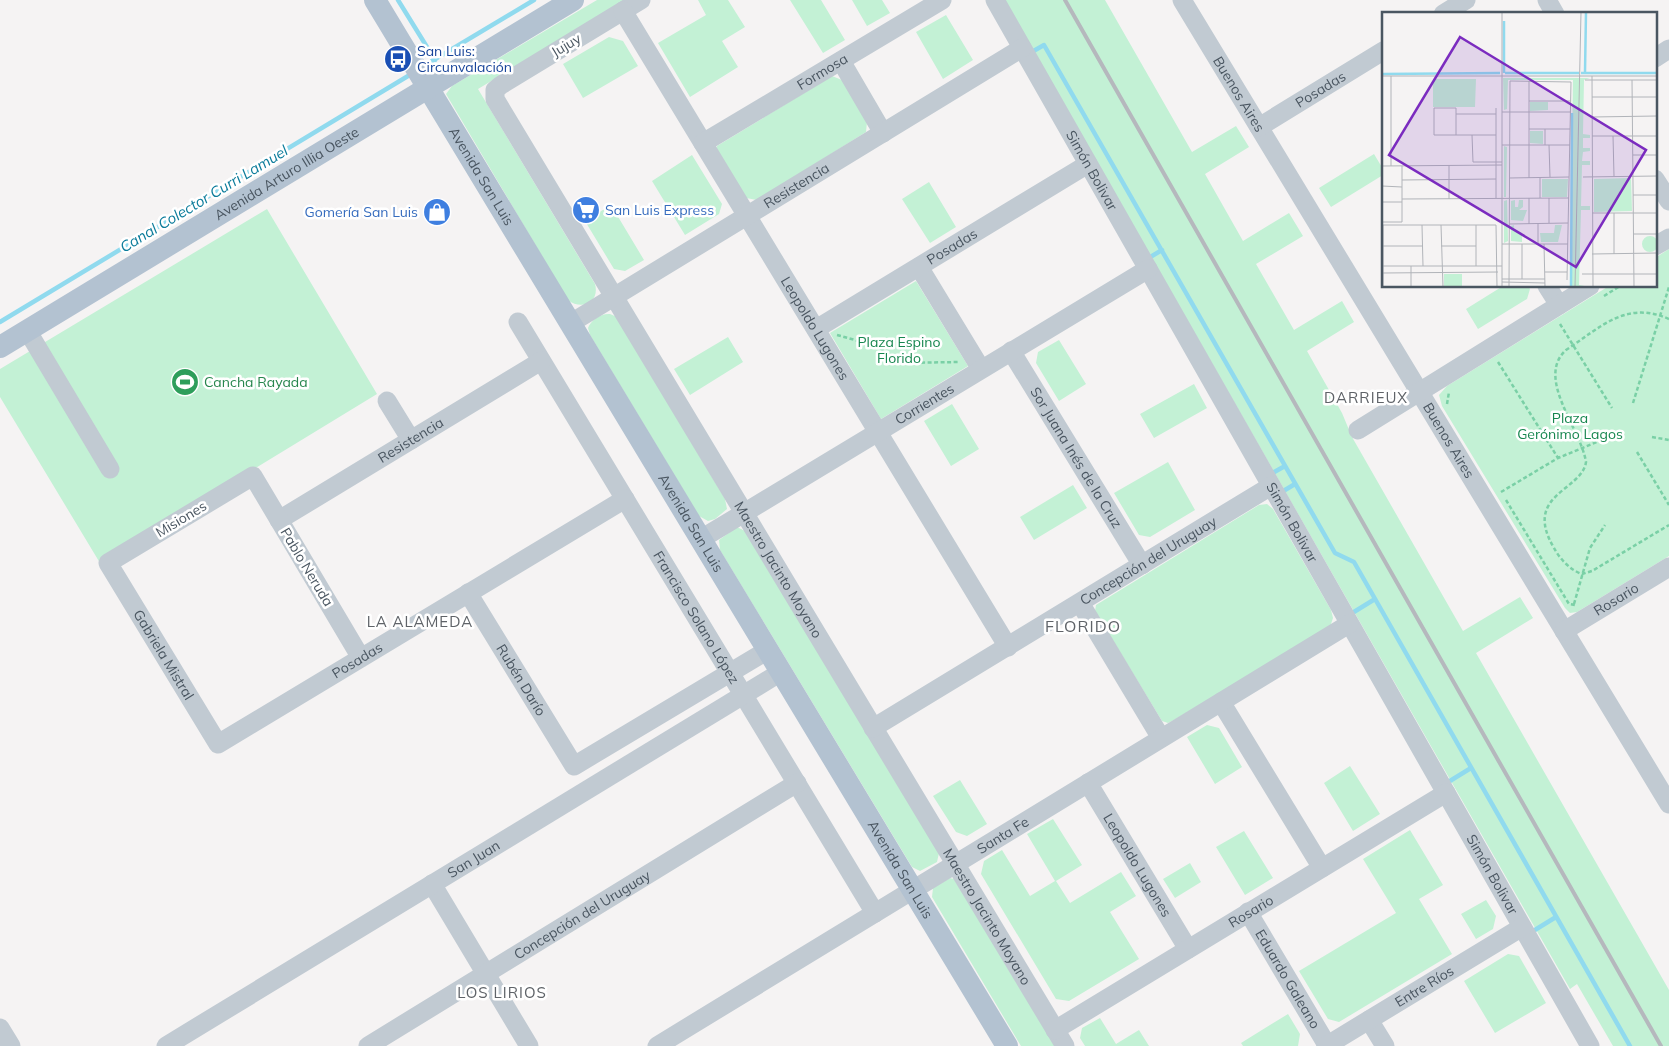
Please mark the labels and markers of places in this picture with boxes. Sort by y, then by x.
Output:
place label: San Luis: Circunvalación [417,42,512,76]
bus stop icon: San Luis: Circunvalación [383,44,413,74]
supermarket icon: San Luis Express [571,195,601,225]
shop icon: Gomería San Luis [422,197,452,227]
place label: San Luis Express [605,201,714,219]
place label: Gomería San Luis [305,203,418,221]
sports icon: Cancha Rayada [170,367,200,397]
place label: Cancha Rayada [204,373,308,391]

